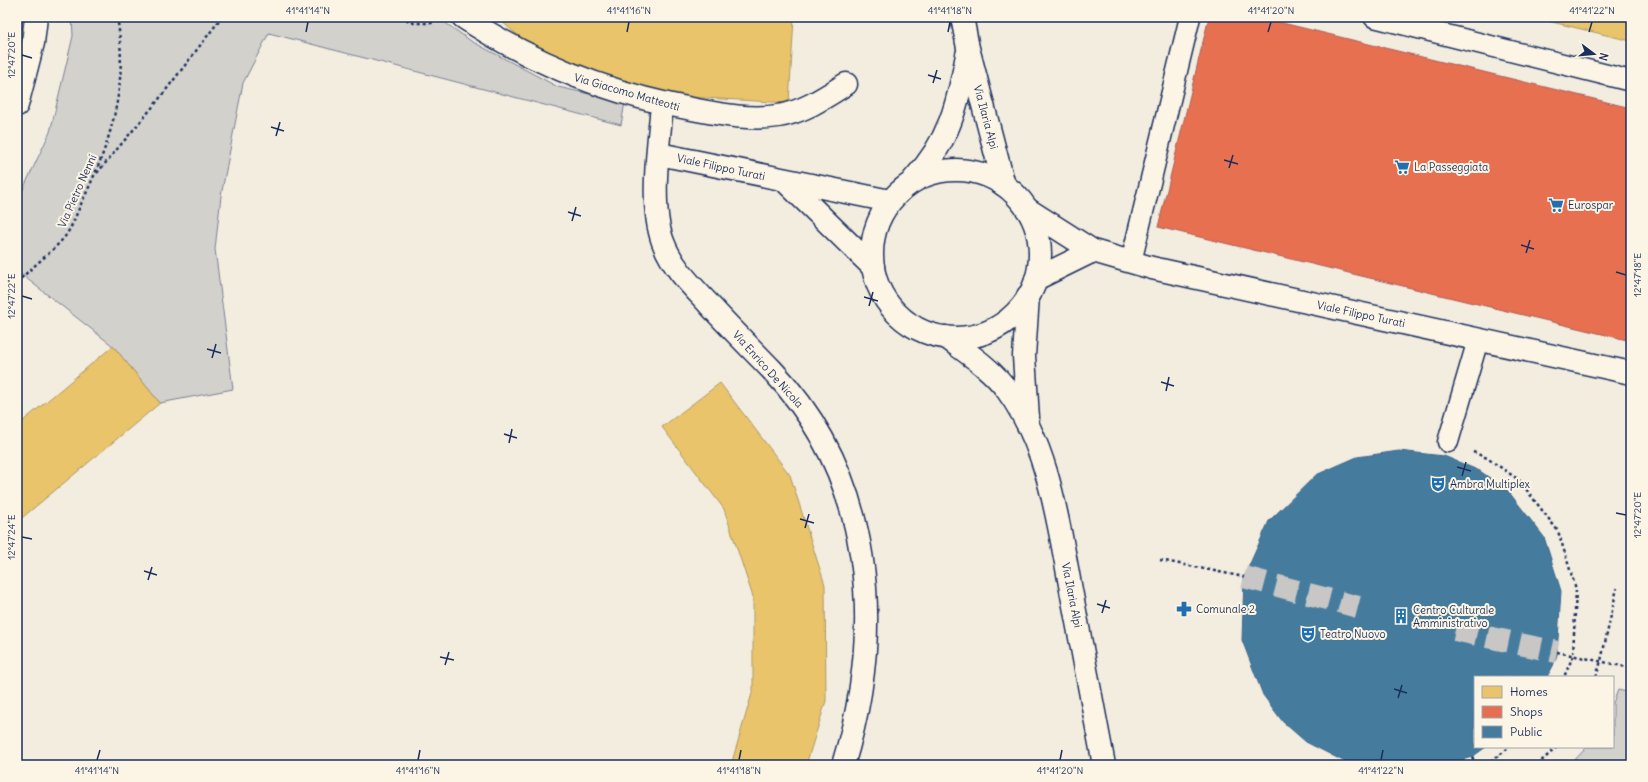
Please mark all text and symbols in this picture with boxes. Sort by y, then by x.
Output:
text: 41°41'14"N [286,4,330,17]
text: 41°41'16"N [607,4,651,17]
text: 41°41'18"N [928,4,972,17]
text: 41°41'20"N [1248,4,1294,17]
text: 41°41'22"N [1569,4,1615,17]
text: 12°47'20"E [5,32,18,78]
north arrow [1574,34,1614,74]
text: N [1596,51,1611,62]
street label: Via Giacomo Matteotti [573,70,681,114]
street label: Via Ilaria Alpi [971,83,1001,151]
street label: Viale Filippo Turati [676,151,766,183]
street label: Via Pietro Nenni [55,152,99,230]
supermarket icon: La Passeggiata [1393,158,1411,176]
place label: La Passeggiata [1414,160,1488,174]
supermarket icon: Eurospar [1547,196,1565,214]
place label: Eurospar [1568,198,1614,212]
text: 12°47'18"E [1631,253,1644,297]
text: 12°47'22"E [5,273,18,319]
street label: Viale Filippo Turati [1316,298,1406,330]
street label: Via Enrico De Nicola [730,328,806,410]
theatre icon: Ambra Multiplex [1429,475,1447,493]
place label: Ambra Multiplex [1450,477,1531,491]
text: 12°47'20"E [1631,492,1644,538]
text: 12°47'24"E [5,514,18,560]
street label: Via Ilaria Alpi [1059,561,1085,629]
pharmacy icon: Comunale 2 [1175,600,1193,618]
place label: Comunale 2 [1196,602,1255,616]
place label: Centro Culturale Amministrativo [1413,603,1494,630]
building icon: Centro Culturale Amministrativo [1392,607,1410,625]
theatre icon: Teatro Nuovo [1299,625,1317,643]
place label: Teatro Nuovo [1320,627,1386,641]
legend [1474,676,1614,748]
text: Homes [1510,684,1548,699]
text: Shops [1510,704,1543,719]
text: Public [1510,724,1542,739]
text: 41°41'14"N [75,764,119,777]
text: 41°41'16"N [396,764,440,777]
text: 41°41'18"N [717,764,761,777]
text: 41°41'20"N [1037,764,1083,777]
text: 41°41'22"N [1358,764,1404,777]

